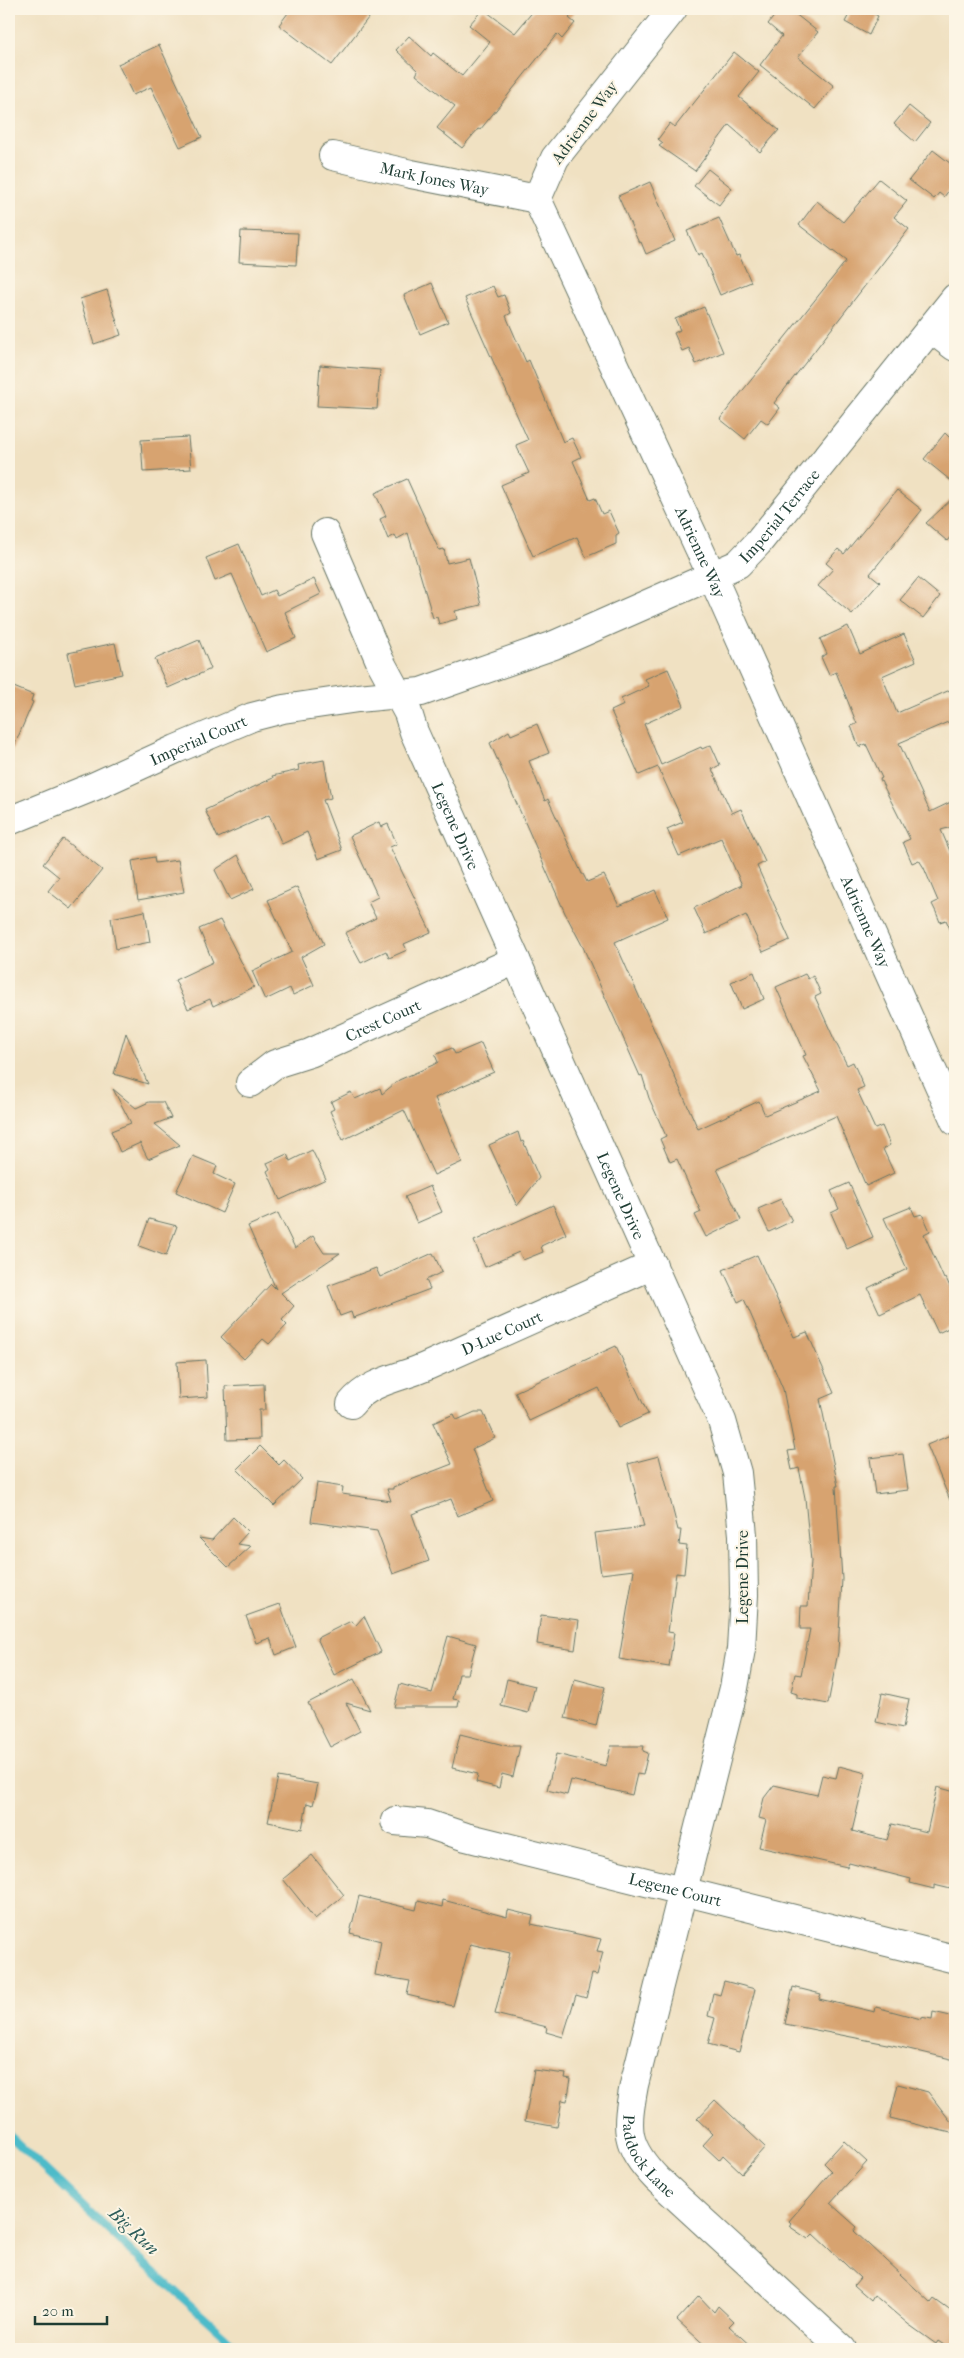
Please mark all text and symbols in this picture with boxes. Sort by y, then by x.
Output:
street label: Adrienne Way [547,77,622,168]
street label: Mark Jones Way [378,158,491,199]
street label: Imperial Terrace [735,465,824,567]
street label: Adrienne Way [671,503,730,601]
street label: Imperial Court [147,711,250,770]
street label: Legene Drive [428,779,483,873]
street label: Adrienne Way [837,872,895,971]
street label: Crest Court [342,995,424,1046]
street label: Legene Drive [593,1149,649,1242]
street label: D-Lue Court [458,1307,546,1360]
street label: Legene Drive [733,1530,752,1624]
street label: Legene Court [627,1869,724,1911]
street label: Paddock Lane [619,2114,680,2202]
water label: Big Run [104,2202,163,2260]
scale bar [35,2293,108,2325]
text: 20 m [42,2302,74,2320]

